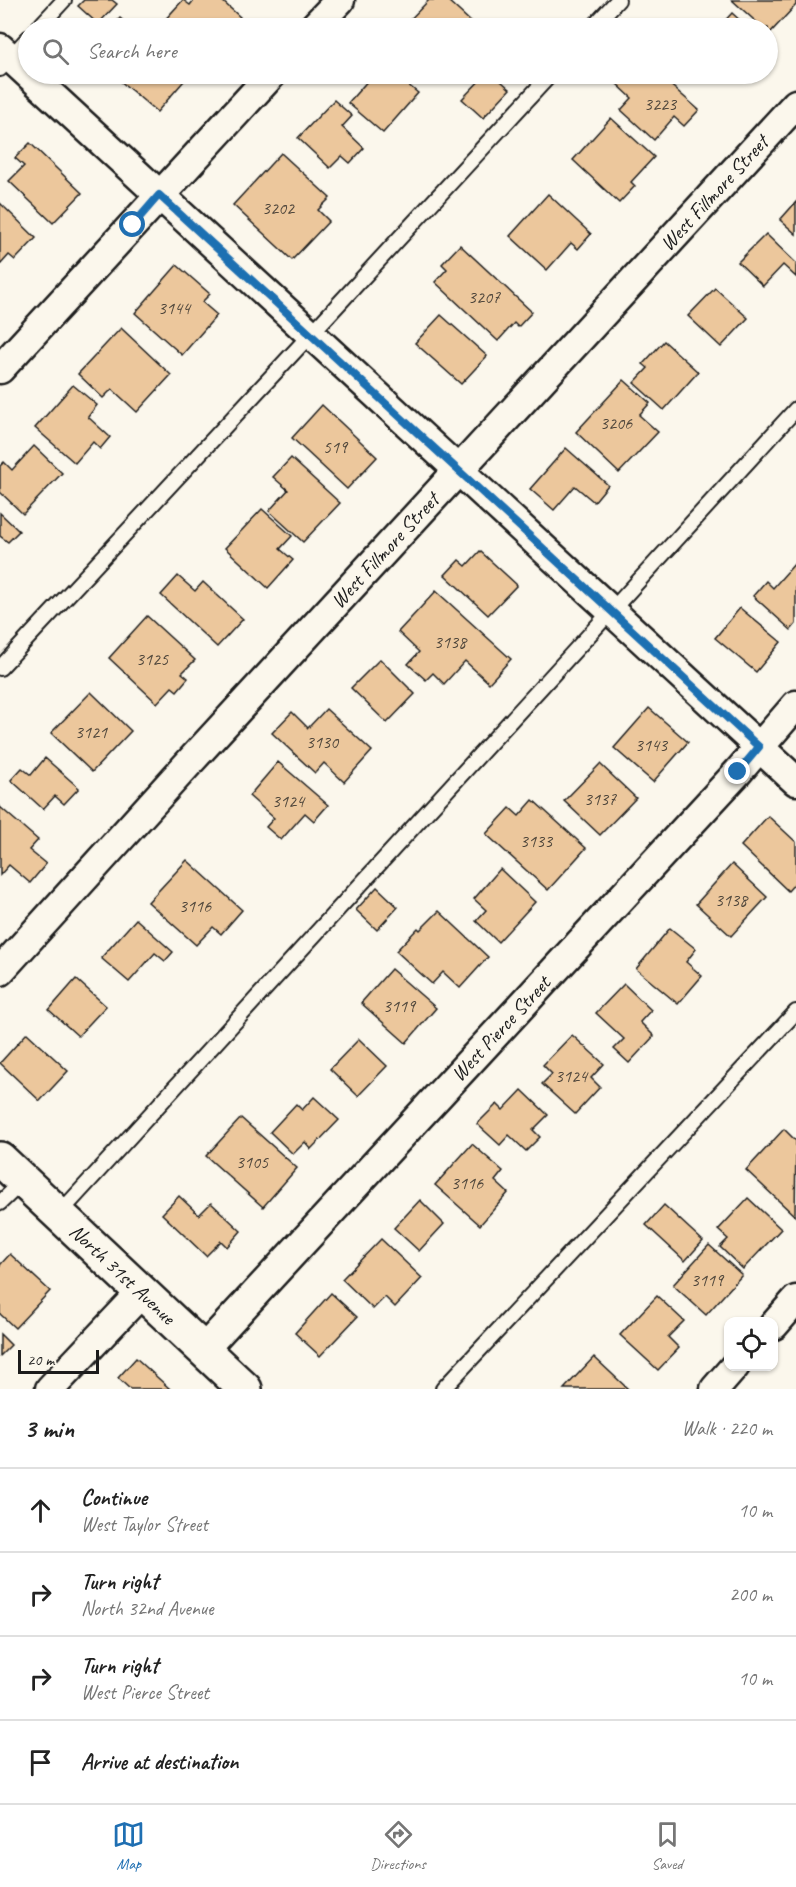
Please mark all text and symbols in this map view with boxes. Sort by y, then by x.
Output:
search box [18,18,778,84]
icon: search [39,35,72,68]
text: Search here [87,37,177,65]
house number: 3223 [644,93,678,115]
street label: West Fillmore Street [654,128,776,256]
house number: 3202 [262,197,296,219]
route start [119,211,145,237]
house number: 3207 [468,286,501,308]
house number: 3144 [158,297,192,319]
house number: 3206 [600,412,633,434]
house number: 519 [323,436,349,458]
street label: West Fillmore Street [325,485,446,614]
house number: 3138 [434,631,468,653]
house number: 3125 [136,648,169,670]
house number: 3121 [75,721,108,743]
house number: 3130 [306,731,340,753]
house number: 3143 [635,734,669,756]
route end [724,758,750,784]
house number: 3137 [584,788,617,810]
house number: 3124 [272,790,306,812]
house number: 3133 [520,830,554,852]
house number: 3138 [715,889,749,911]
house number: 3116 [179,895,212,917]
street label: West Pierce Street [445,969,557,1087]
house number: 3119 [383,995,417,1017]
house number: 3124 [555,1065,589,1087]
house number: 3105 [236,1151,269,1173]
house number: 3116 [451,1172,484,1194]
street label: North 31st Avenue [64,1218,182,1331]
house number: 3119 [691,1269,725,1291]
map controls [724,1317,778,1371]
button: locate [724,1317,778,1371]
scale bar [18,1347,99,1374]
text: 20 m [27,1350,54,1370]
text: 3 min [24,1412,74,1445]
text: Walk · 220 m [682,1416,772,1441]
text: Continue [81,1484,147,1512]
icon: ahead [24,1494,57,1527]
text: 10 m [738,1498,772,1523]
text: West Taylor Street [81,1512,208,1537]
text: Turn right [81,1568,158,1596]
icon: right [24,1578,57,1611]
text: 200 m [729,1582,772,1607]
text: North 32nd Avenue [81,1596,214,1621]
text: Turn right [81,1652,158,1680]
icon: right [24,1662,57,1695]
text: 10 m [738,1666,772,1691]
text: West Pierce Street [81,1680,209,1705]
icon: arrive [24,1746,57,1779]
text: Arrive at destination [81,1748,238,1776]
tab: Map [112,1818,145,1874]
tab: Directions [370,1818,426,1874]
tab: Saved [651,1818,684,1874]

